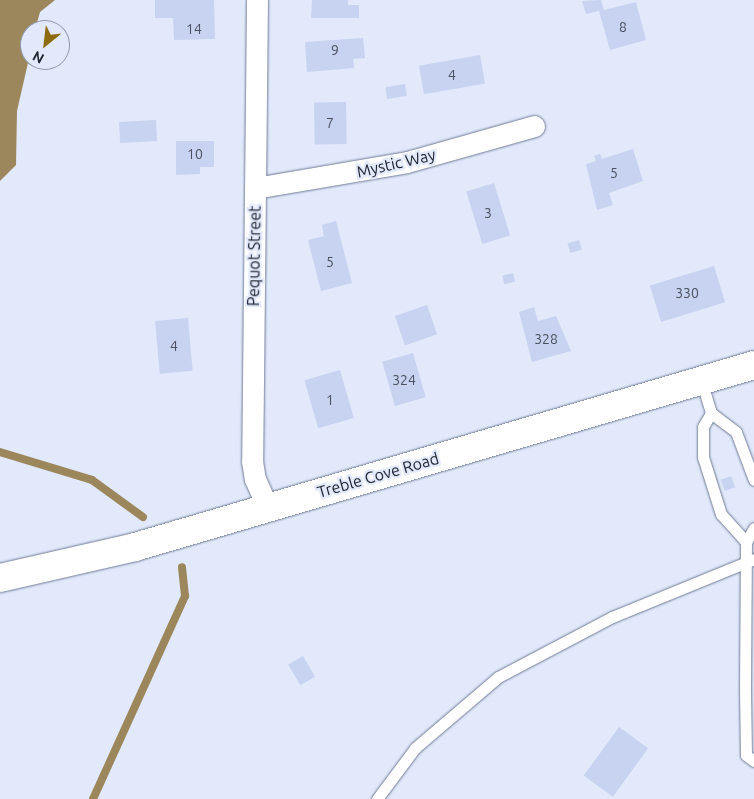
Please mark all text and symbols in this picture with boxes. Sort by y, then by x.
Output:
house number: 8 [619,19,627,35]
north arrow [20,20,70,70]
house number: 14 [186,21,202,37]
house number: 9 [331,42,339,58]
text: N [30,48,47,67]
house number: 4 [448,67,456,83]
house number: 7 [326,115,334,131]
street label: Mystic Way [355,145,437,181]
house number: 10 [187,146,203,162]
house number: 5 [610,165,618,181]
house number: 3 [484,205,492,221]
street label: Pequot Street [244,206,264,306]
house number: 5 [326,254,334,270]
house number: 330 [675,285,699,301]
house number: 328 [534,331,558,347]
house number: 4 [170,338,178,354]
house number: 324 [392,372,416,388]
house number: 1 [326,392,334,408]
street label: Treble Cove Road [315,448,441,502]

